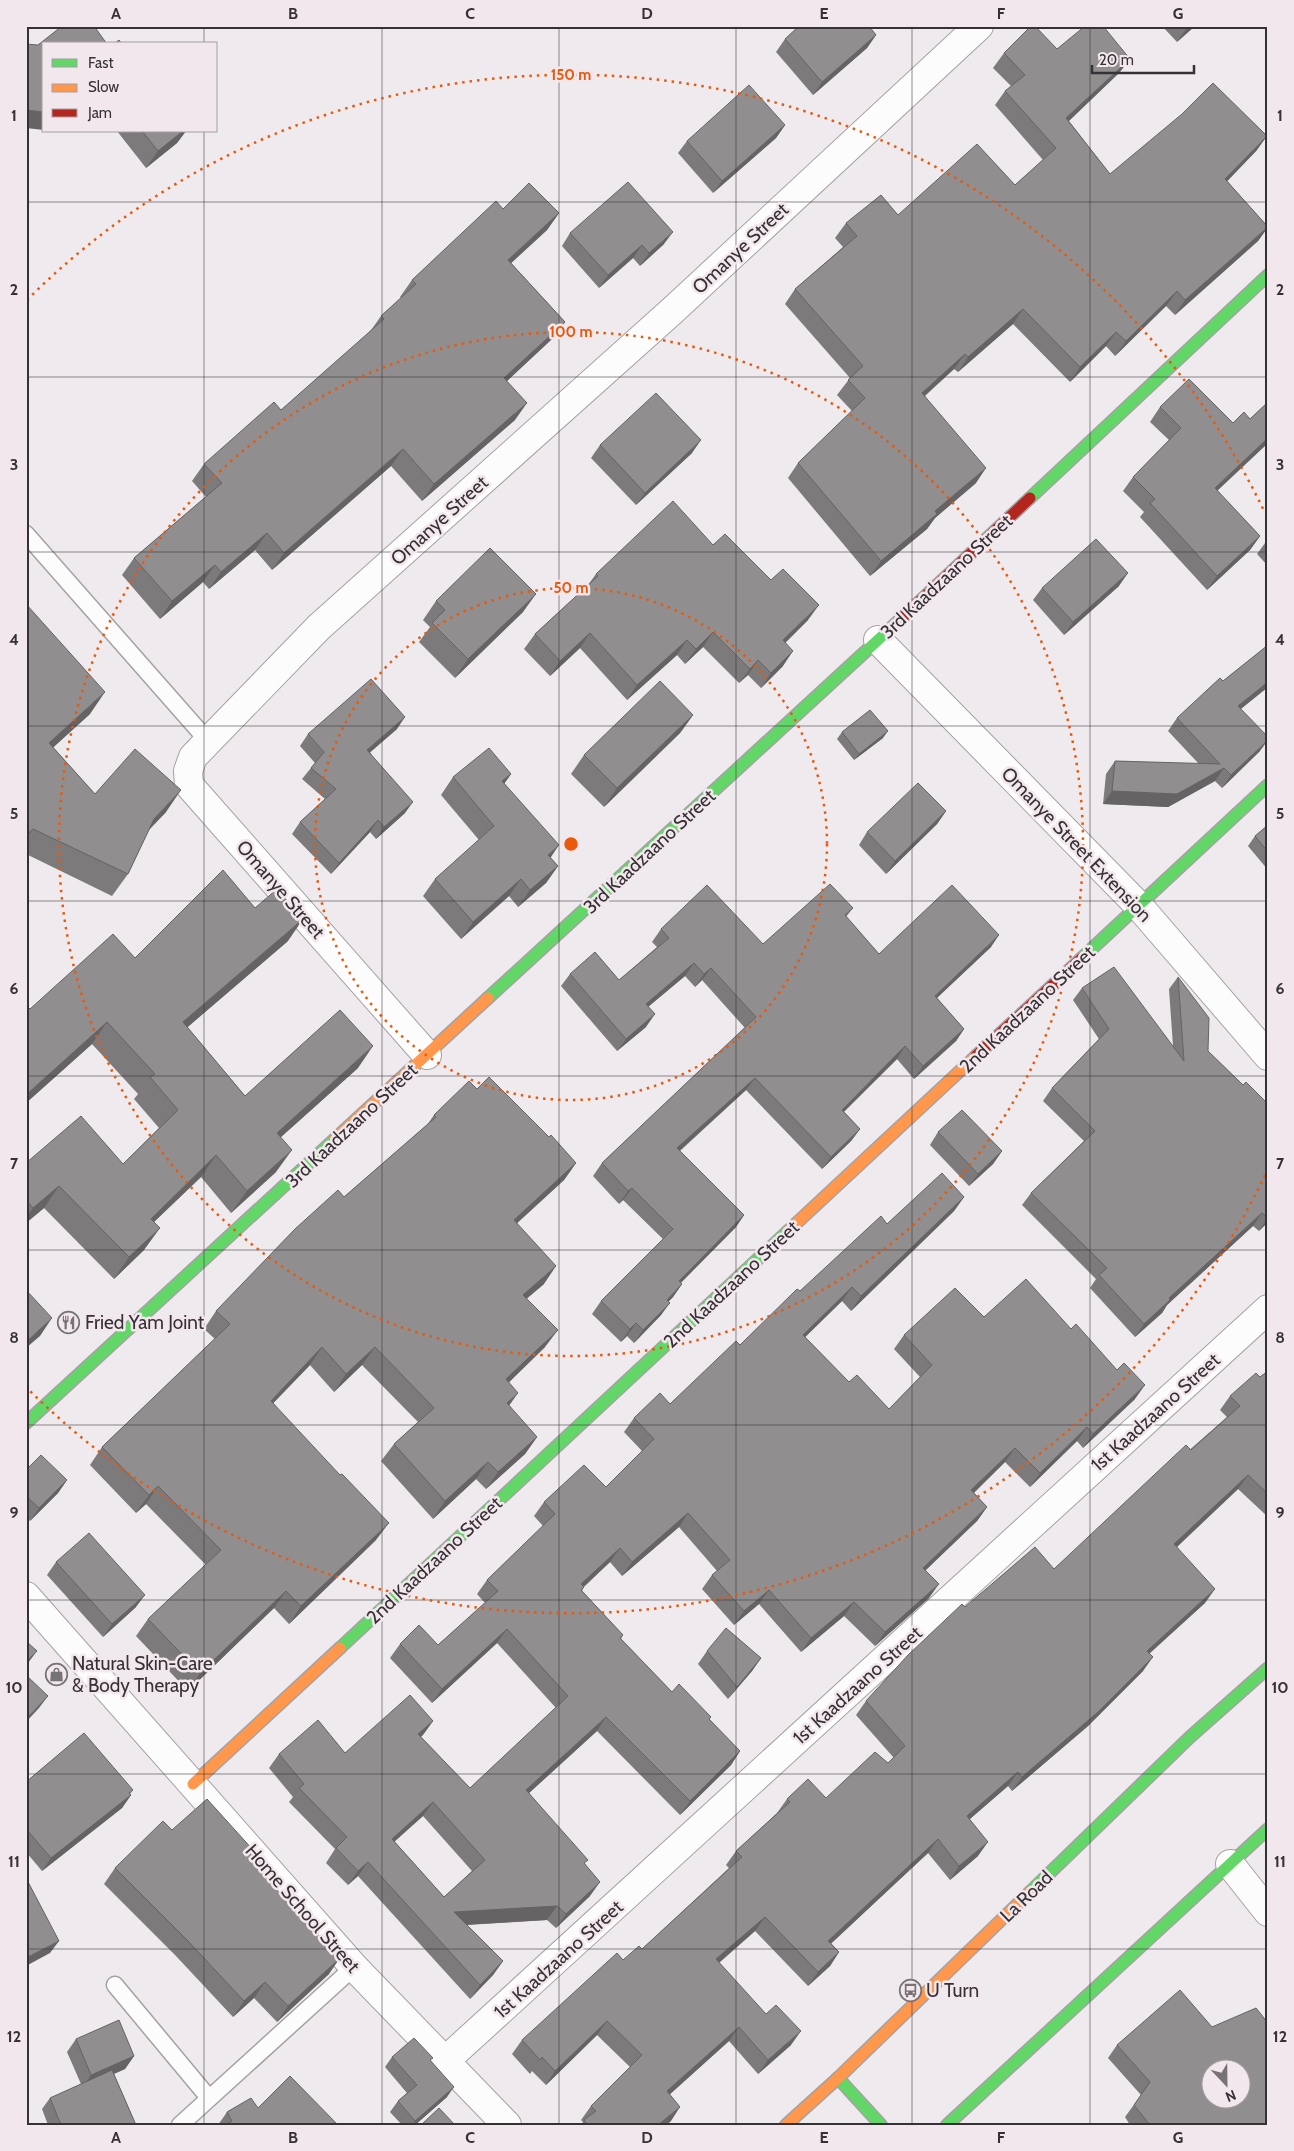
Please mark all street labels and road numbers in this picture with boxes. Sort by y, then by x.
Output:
street label: Omanye Street [688,198,794,299]
street label: Omanye Street [386,470,493,570]
street label: 3rd Kaadzaano Street [876,509,1017,643]
street label: Omanye Street Extension [997,762,1157,927]
street label: 3rd Kaadzaano Street [579,784,720,918]
street label: Omanye Street [232,835,330,944]
street label: 2nd Kaadzaano Street [955,940,1100,1078]
street label: 3rd Kaadzaano Street [281,1058,422,1192]
street label: 2nd Kaadzaano Street [659,1215,804,1353]
street label: 1st Kaadzaano Street [1086,1348,1225,1476]
street label: 2nd Kaadzaano Street [362,1491,507,1629]
street label: 1st Kaadzaano Street [788,1621,927,1749]
street label: Home School Street [241,1839,365,1978]
street label: La Road [995,1866,1057,1927]
street label: 1st Kaadzaano Street [489,1895,628,2023]

